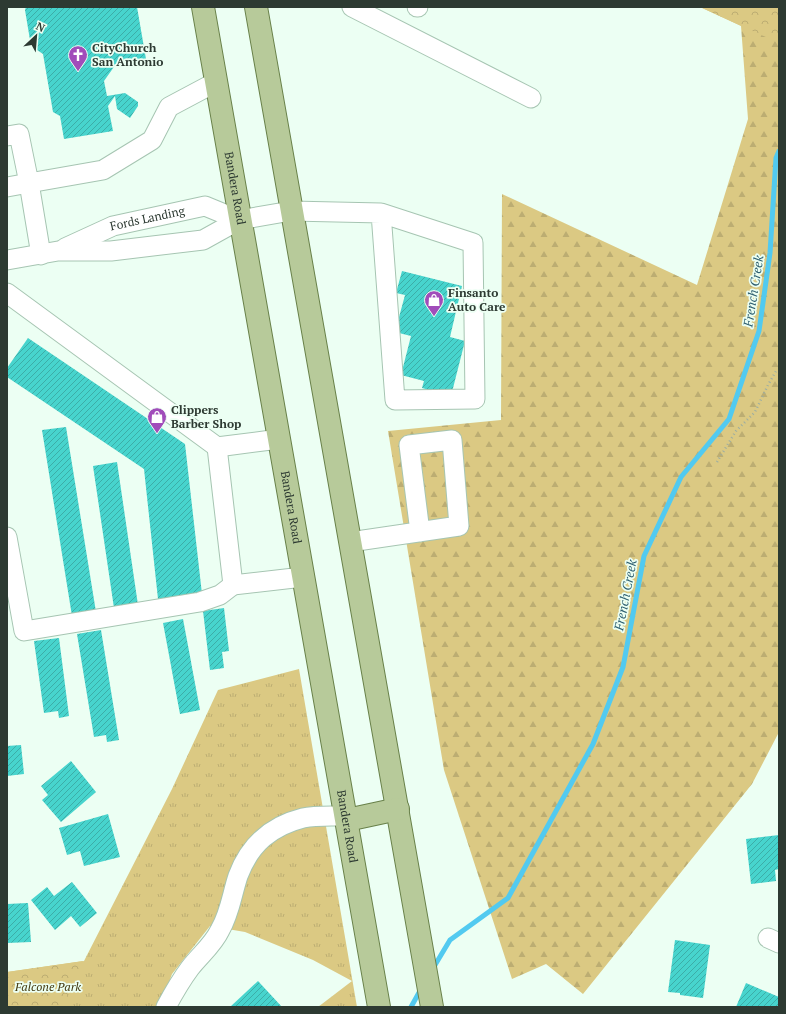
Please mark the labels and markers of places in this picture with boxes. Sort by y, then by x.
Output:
place label: CityChurch San Antonio [92,40,163,69]
church icon: CityChurch San Antonio [67,44,89,72]
place label: Finsanto Auto Care [448,285,506,314]
shop icon: Finsanto Auto Care [423,289,445,317]
place label: Clippers Barber Shop [171,402,241,431]
shop icon: Clippers Barber Shop [146,406,168,434]

